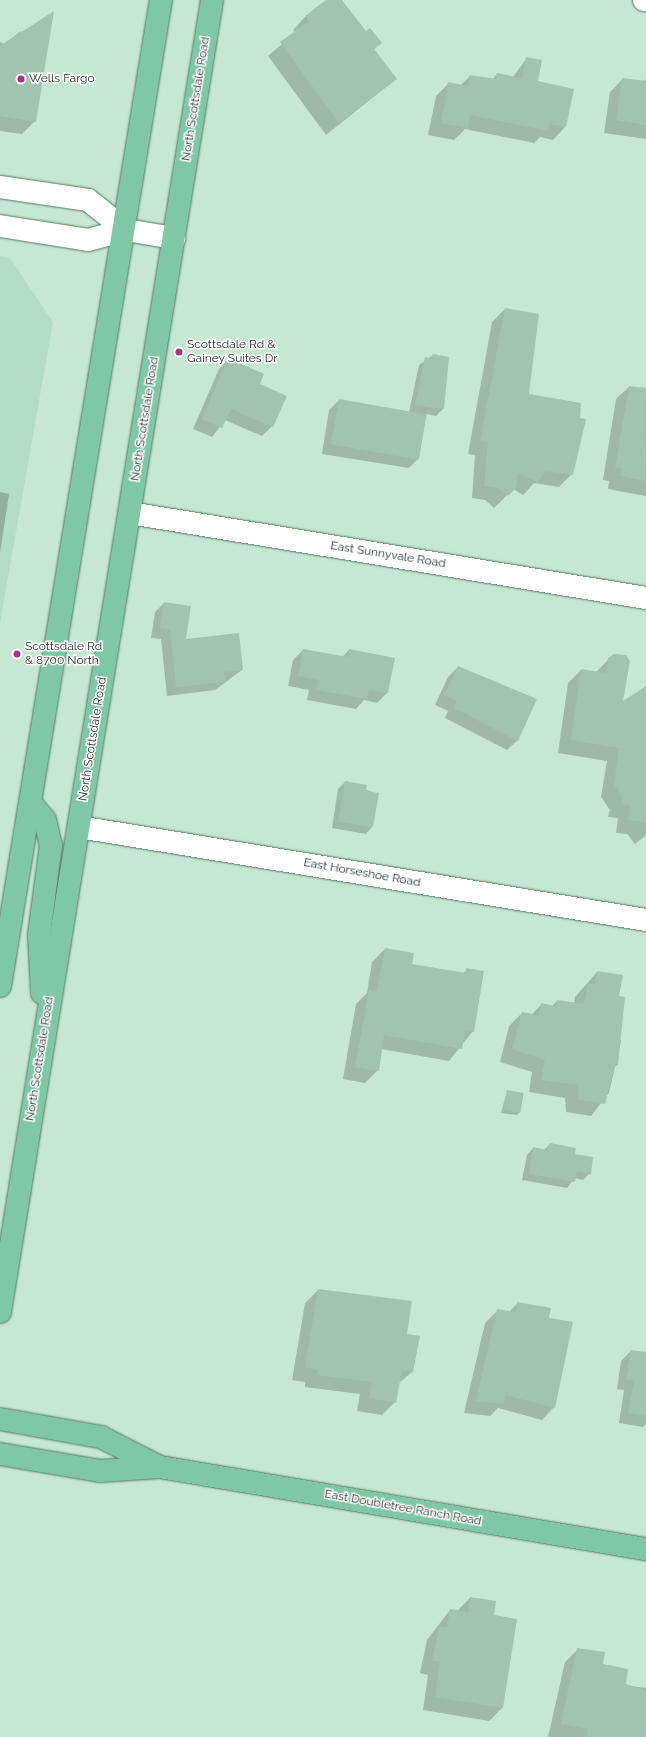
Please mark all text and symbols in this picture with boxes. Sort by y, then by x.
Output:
street label: North Scottsdale Road [179,36,213,162]
place label: Wells Fargo [29,72,95,86]
marker: Wells Fargo [16,74,26,84]
place label: Scottsdale Rd & Gainey Suites Dr [187,338,278,366]
marker: Scottsdale Rd & Gainey Suites Dr [174,347,184,357]
street label: North Scottsdale Road [128,356,162,482]
street label: East Sunnyvale Road [329,539,447,571]
place label: Scottsdale Rd & 8700 North [25,640,102,668]
marker: Scottsdale Rd & 8700 North [12,649,22,659]
street label: North Scottsdale Road [76,676,110,802]
street label: East Horseshoe Road [302,856,422,890]
street label: North Scottsdale Road [23,996,57,1122]
street label: East Doubletree Ranch Road [323,1487,483,1529]

